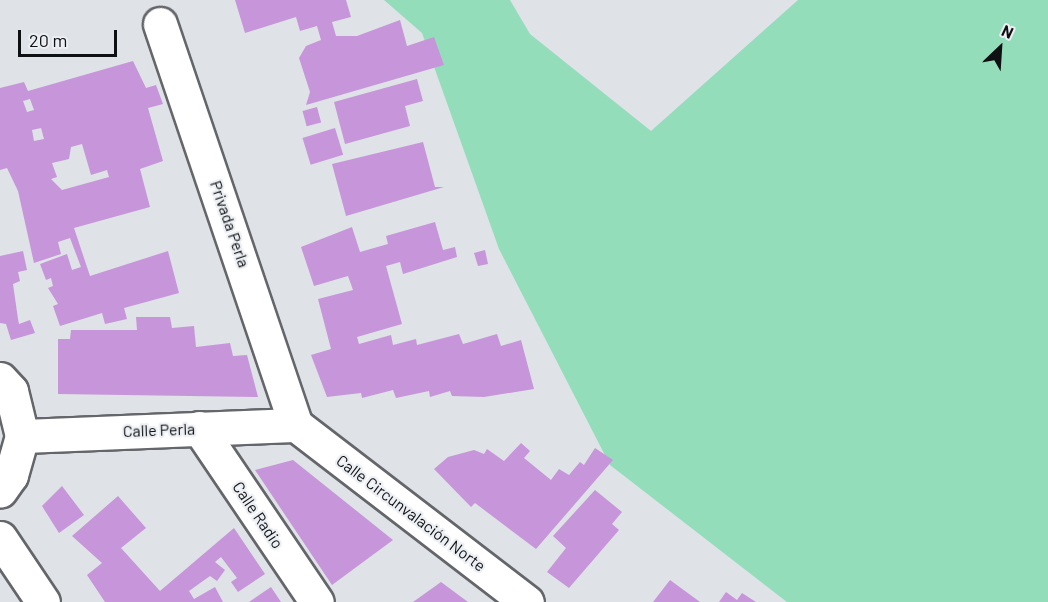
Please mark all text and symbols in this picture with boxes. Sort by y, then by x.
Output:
scale bar [21,18,120,56]
north arrow [970,18,1030,78]
text: N [999,20,1017,42]
text: 20 m [29,29,67,51]
street label: Privada Perla [206,178,254,270]
street label: Calle Perla [123,419,195,441]
street label: Calle Circunvalación Norte [333,451,489,575]
street label: Calle Radio [229,478,287,552]

